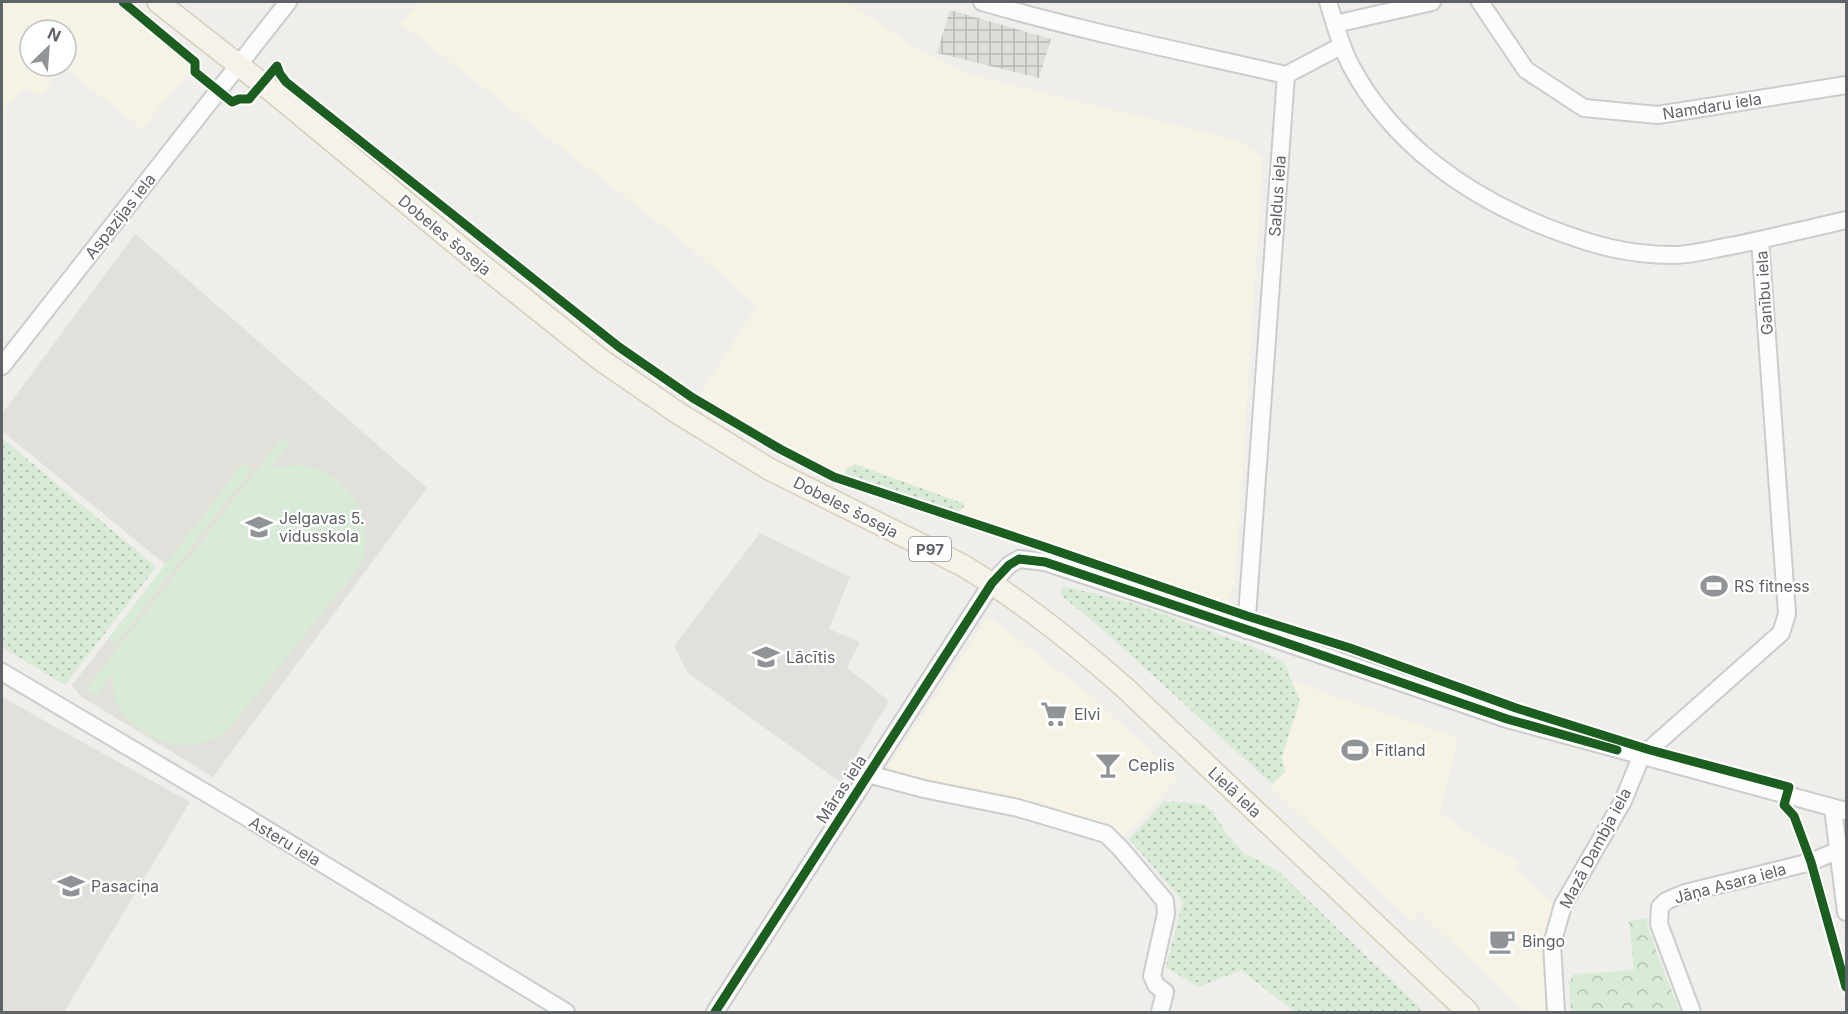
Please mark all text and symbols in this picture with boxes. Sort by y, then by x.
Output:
north arrow [18,18,78,78]
text: N [45,23,64,46]
street label: Namdaru iela [1661,88,1763,124]
street label: Saldus iela [1264,155,1290,237]
street label: Aspazijas iela [80,169,160,263]
street label: Dobeles šoseja [394,190,496,280]
street label: Ganību iela [1751,250,1777,336]
street label: Dobeles šoseja [790,472,902,542]
place label: Jelgavas 5. vidusskola [279,508,365,546]
school or university icon: Jelgavas 5. vidusskola [244,512,274,542]
road number: P97 [909,537,951,561]
sports icon: RS fitness [1699,571,1729,601]
place label: RS fitness [1734,576,1810,596]
school or university icon: Lācītis [751,642,781,672]
place label: Lācītis [786,647,835,667]
supermarket icon: Elvi [1039,699,1069,729]
place label: Elvi [1074,704,1100,724]
sports icon: Fitland [1340,735,1370,765]
place label: Fitland [1375,740,1426,760]
bar icon: Ceplis [1093,750,1123,780]
street label: Māras iela [812,751,870,827]
place label: Ceplis [1128,755,1175,775]
street label: Lielā iela [1204,762,1266,822]
street label: Mazā Dambja iela [1555,784,1635,912]
street label: Asteru iela [246,812,324,870]
street label: Jāņa Asara iela [1672,858,1788,908]
school or university icon: Pasaciņa [56,871,86,901]
place label: Pasaciņa [91,876,159,896]
cafe icon: Bingo [1487,926,1517,956]
place label: Bingo [1522,931,1565,951]

